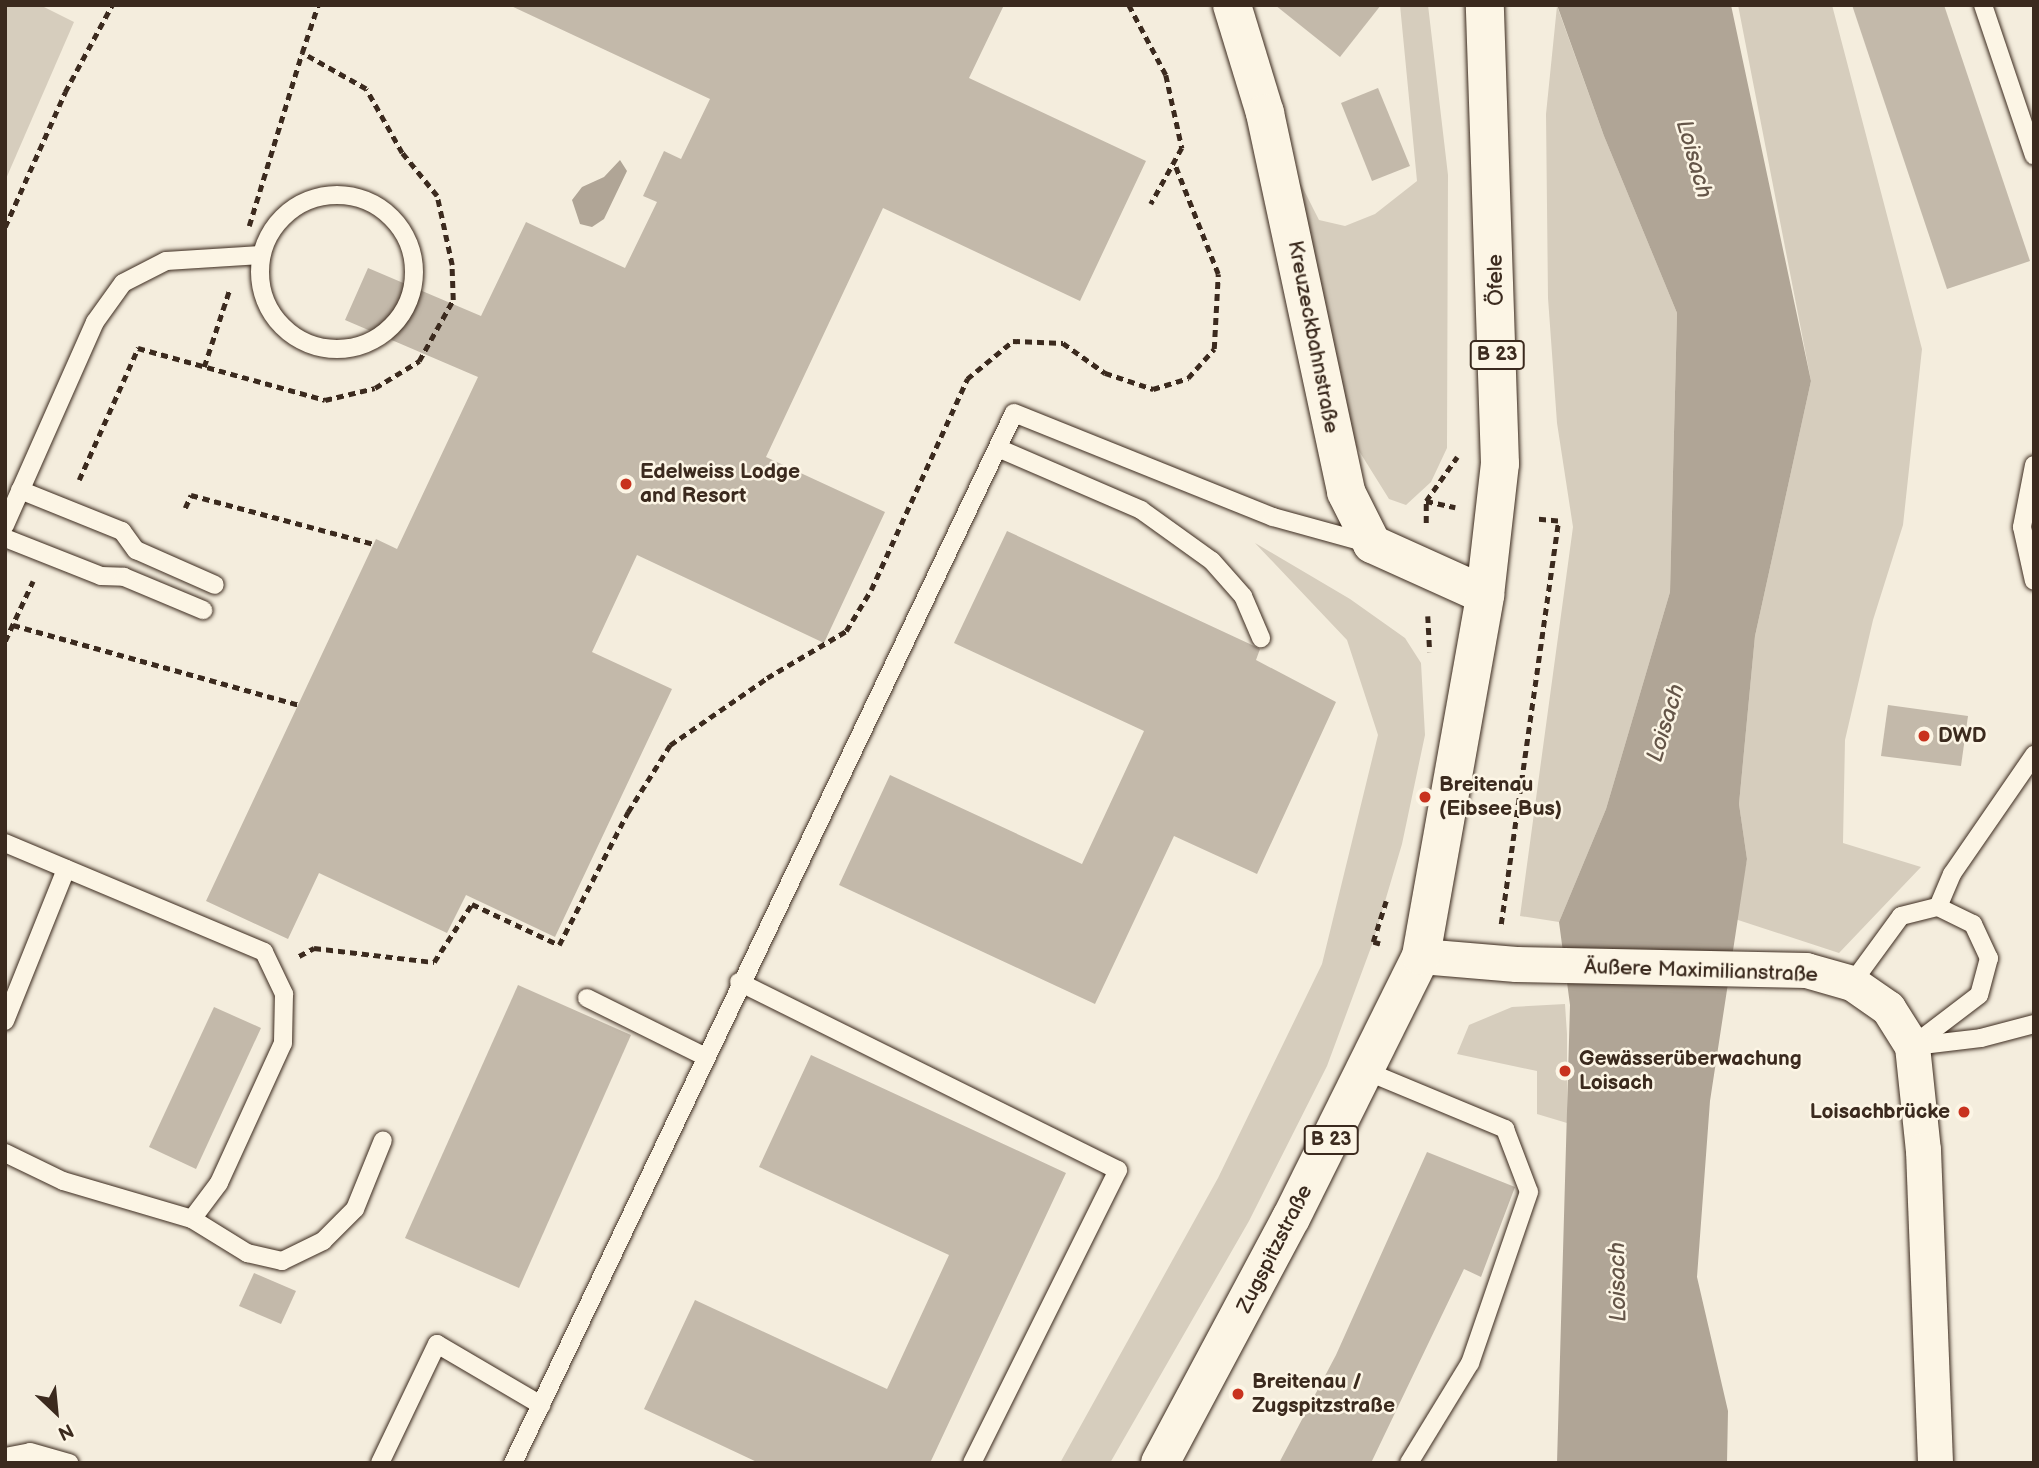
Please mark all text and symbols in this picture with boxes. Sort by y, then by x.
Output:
water label: Loisach [1670,117,1718,201]
street label: Kreuzeckbahnstraße [1282,239,1344,435]
street label: Öfele [1483,254,1509,306]
road number: B 23 [1469,340,1525,370]
place label: Edelweiss Lodge and Resort [640,459,800,509]
marker: Edelweiss Lodge and Resort [618,476,634,492]
water label: Loisach [1641,681,1691,765]
place label: DWD [1938,723,1986,749]
marker: DWD [1916,728,1932,744]
place label: Breitenau (Eibsee Bus) [1439,772,1562,822]
marker: Breitenau (Eibsee Bus) [1417,789,1433,805]
street label: Äußere Maximilianstraße [1584,954,1818,988]
place label: Gewässerüberwachung Loisach [1579,1046,1802,1096]
marker: Gewässerüberwachung Loisach [1557,1063,1573,1079]
place label: Loisachbrücke [1810,1099,1950,1125]
marker: Loisachbrücke [1956,1104,1972,1120]
road number: B 23 [1303,1124,1359,1156]
street label: Zugspitzstraße [1232,1181,1318,1317]
water label: Loisach [1604,1242,1632,1322]
place label: Breitenau / Zugspitzstraße [1252,1369,1395,1419]
north arrow [21,1377,91,1447]
marker: Breitenau / Zugspitzstraße [1230,1386,1246,1402]
text: N [54,1418,77,1445]

